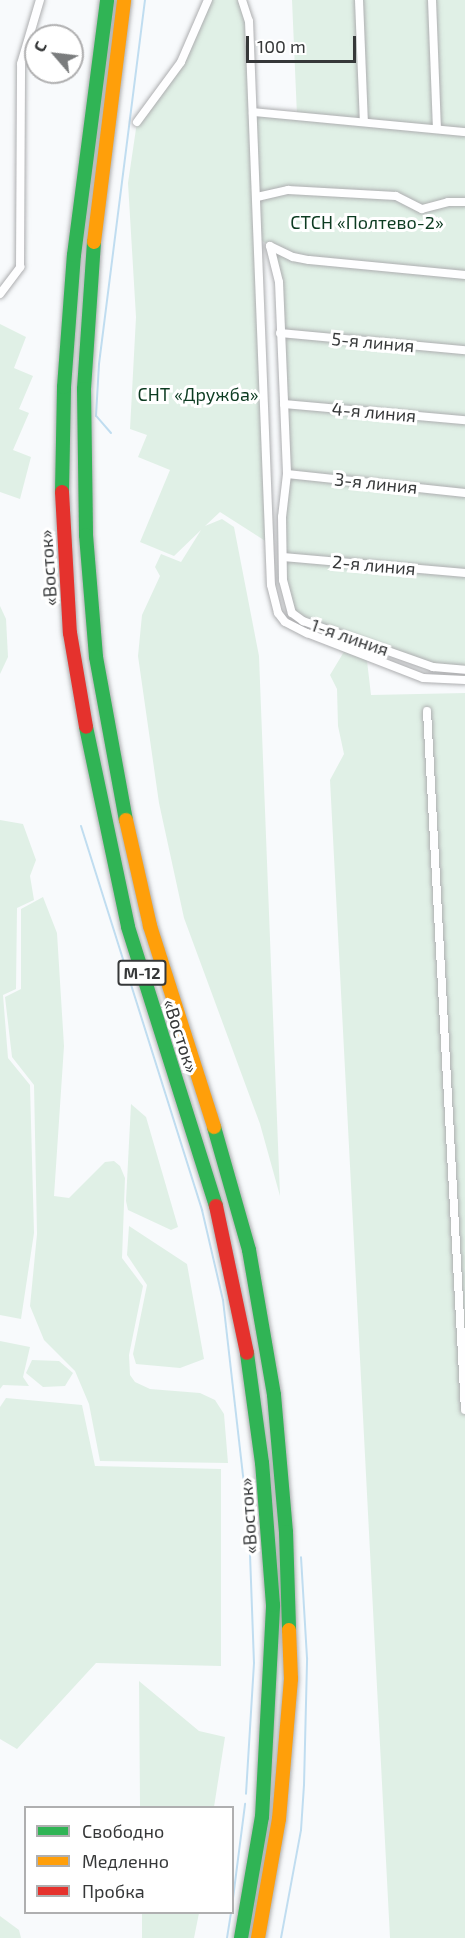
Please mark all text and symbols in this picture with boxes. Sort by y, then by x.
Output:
north arrow [24,24,84,84]
scale bar [249,24,358,62]
text: 100 m [257,35,306,57]
text: С [29,38,50,55]
park label: СТСН «Полтево-2» [290,211,444,233]
street label: 5-я линия [331,328,415,356]
park label: СНТ «Дружба» [137,383,259,405]
street label: 4-я линия [331,398,417,426]
street label: 3-я линия [333,468,419,498]
street label: «Восток» [35,529,61,607]
street label: 2-я линия [331,551,417,579]
street label: 1-я линия [308,614,392,660]
road number: М-12 [116,960,168,986]
street label: «Восток» [159,996,203,1076]
street label: «Восток» [235,1477,261,1555]
legend [24,1806,234,1914]
text: Свободно [82,1820,164,1842]
text: Медленно [82,1850,169,1872]
text: Пробка [82,1880,145,1902]

